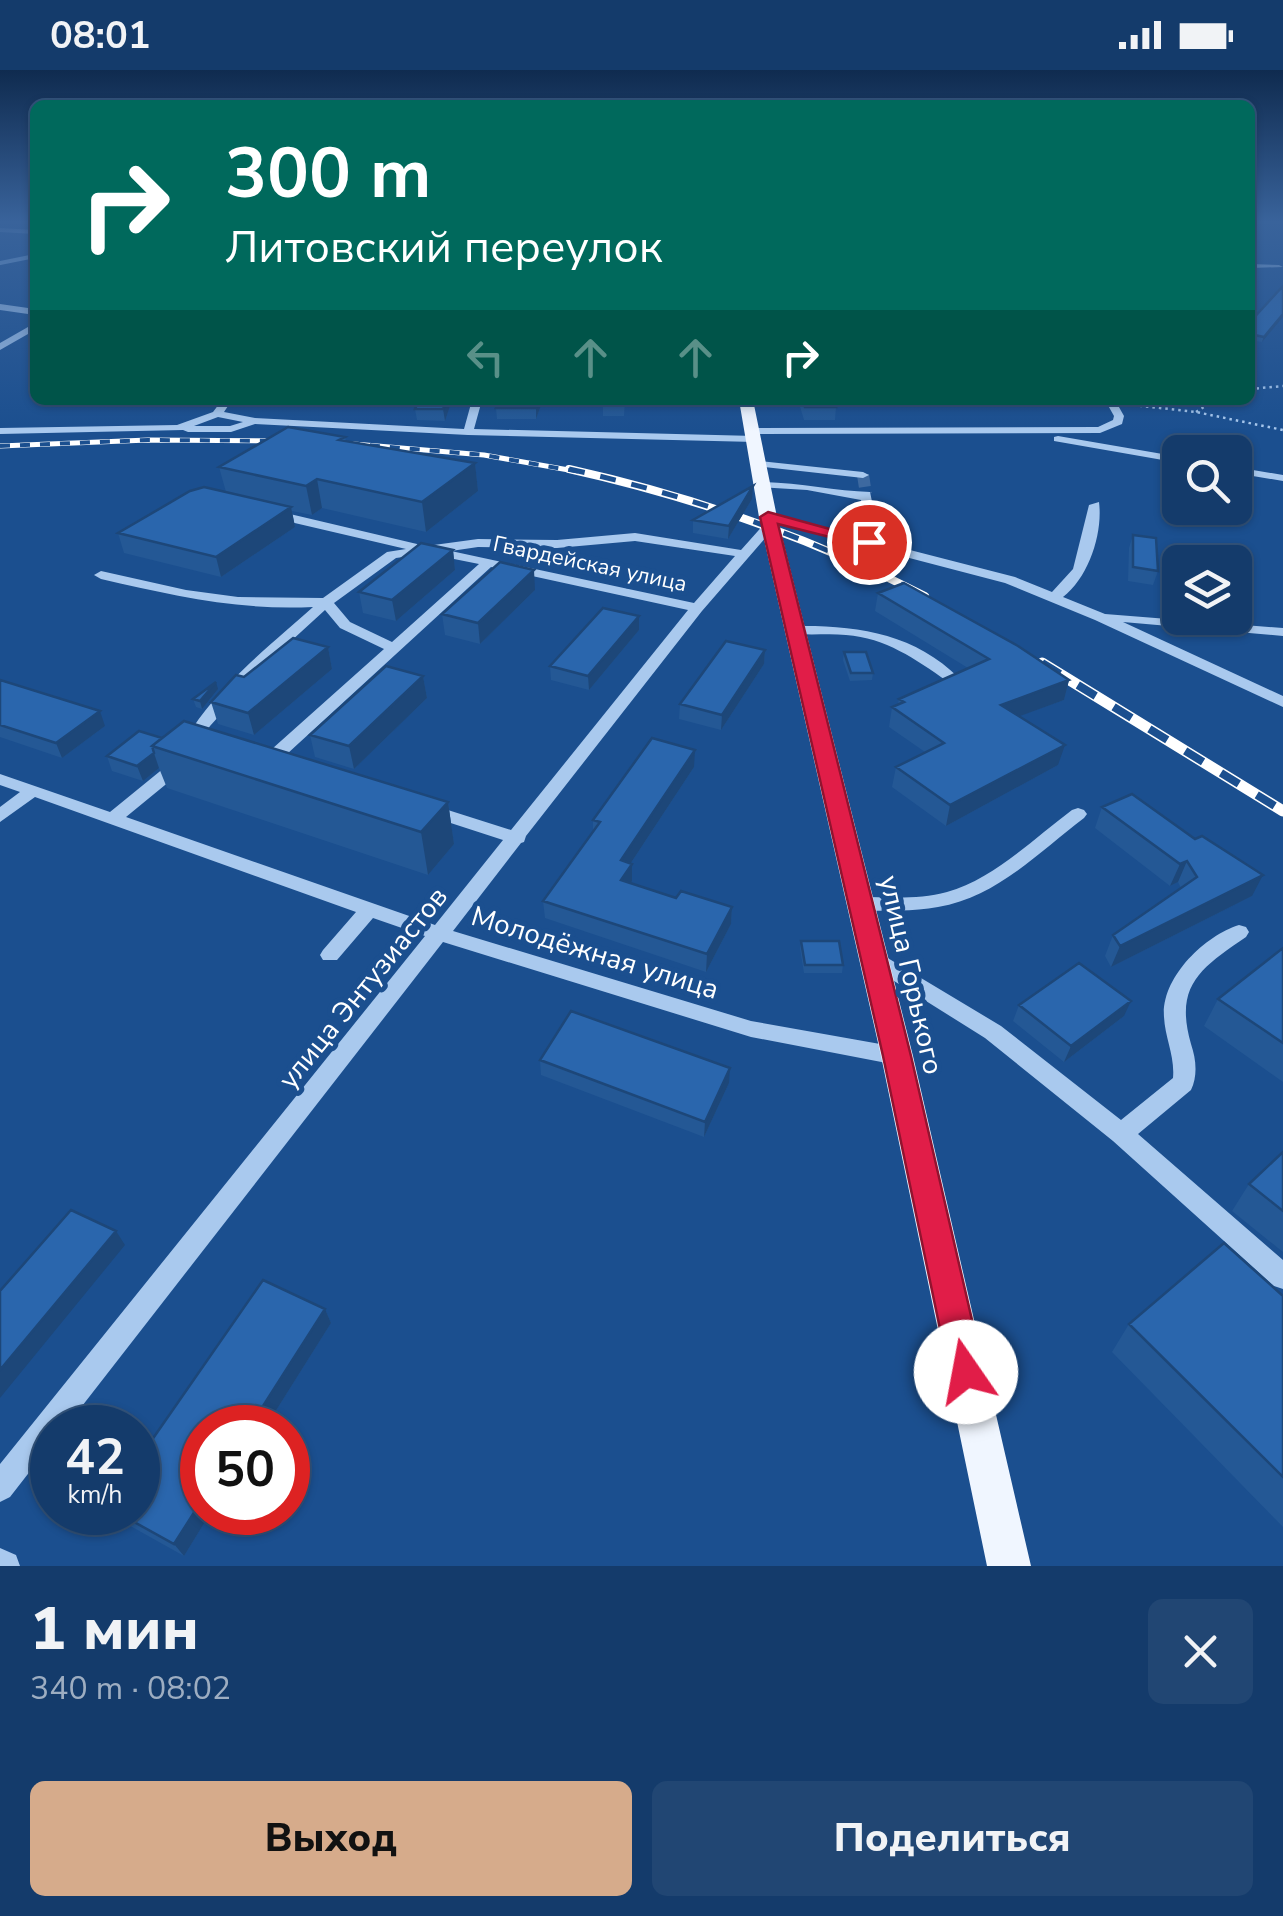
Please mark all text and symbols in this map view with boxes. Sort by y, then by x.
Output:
text: 08:01 [50,10,151,61]
text: 300 m [225,126,431,222]
icon: right [60,140,190,270]
text: Литовский переулок [225,217,662,278]
icon: left [458,330,513,385]
icon: ahead [563,330,618,385]
icon: ahead [668,330,723,385]
icon: right [773,330,828,385]
map controls [1162,435,1252,635]
button: search [1162,435,1252,525]
pin [827,500,912,585]
icon: arrive [842,515,897,570]
street label: Гвардейская улица [490,529,690,599]
button: layers [1162,545,1252,635]
street label: улица Горького [870,872,952,1078]
street label: улица Энтузиастов [270,879,456,1097]
street label: Молодёжная улица [467,897,723,1009]
position arrow [914,1320,1018,1424]
speed limit sign: 50 [180,1405,310,1535]
text: 42 [65,1423,125,1492]
text: km/h [67,1478,123,1512]
text: 1 мин [30,1588,199,1670]
button: close [1148,1599,1253,1704]
text: 340 m · 08:02 [30,1667,231,1710]
button: Выход [30,1781,632,1896]
button: Поделиться [652,1781,1253,1896]

